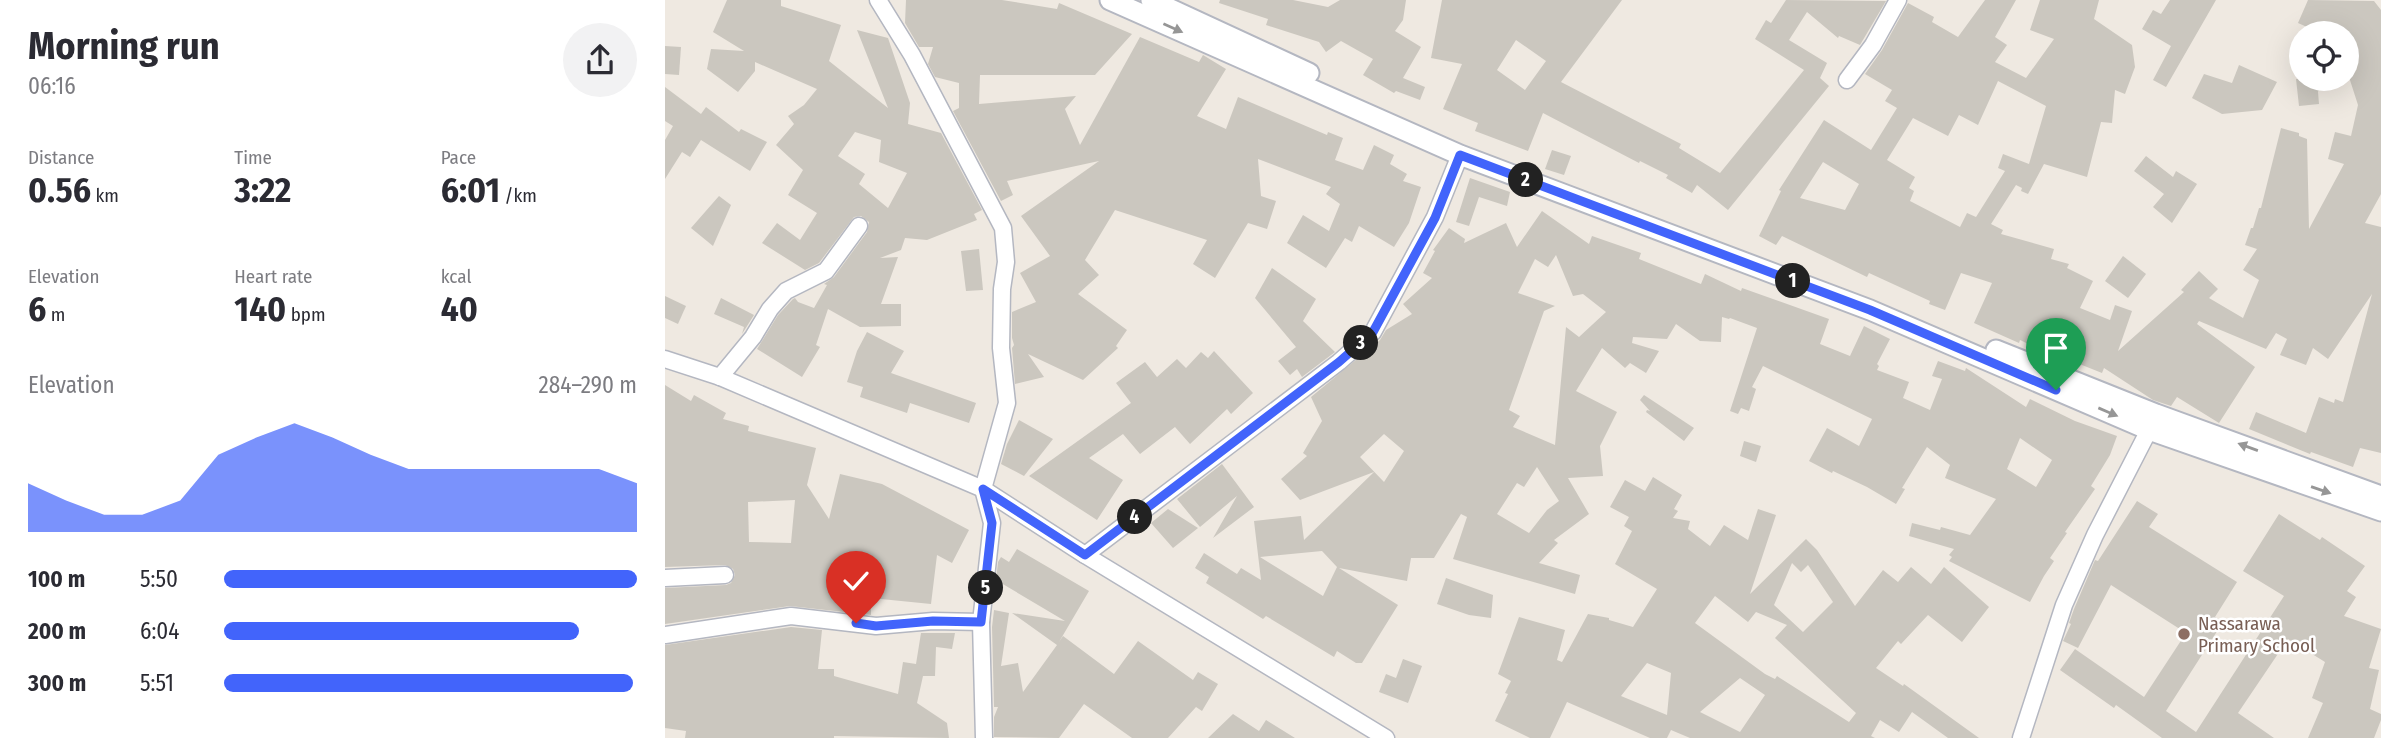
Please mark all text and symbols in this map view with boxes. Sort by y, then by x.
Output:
map controls [2289,21,2359,91]
button: locate [2289,21,2359,91]
text: Morning run [28,23,220,69]
button: share [563,23,637,97]
one-way arrow [1162,23,1183,34]
text: 06:16 [28,72,76,100]
text: Distance [28,146,95,169]
text: Time [234,146,272,169]
text: Pace [441,146,476,169]
pin: 2 [1509,162,1543,198]
text: 2 [1521,168,1530,191]
text: 0.56 [28,169,91,211]
text: 3:22 [234,169,291,211]
text: 6:01 [441,169,500,211]
text: km [91,184,119,207]
text: /km [500,184,537,207]
pin: 1 [1775,264,1811,298]
text: Elevation [28,265,100,288]
text: Heart rate [234,265,312,288]
text: kcal [441,265,471,288]
text: 1 [1788,269,1797,292]
text: 6 [28,288,46,330]
text: 140 [234,288,286,330]
text: 40 [441,288,478,330]
text: m [46,303,65,326]
text: bpm [286,303,326,326]
pin [2026,318,2086,390]
pin: 3 [1343,326,1379,360]
icon: arrive [2037,329,2075,367]
text: 3 [1356,331,1365,354]
text: Elevation [28,371,115,399]
text: 284–290 m [539,371,637,399]
one-way arrow [2098,406,2118,418]
one-way arrow [2237,442,2258,453]
one-way arrow [2311,485,2332,496]
pin: 4 [1117,500,1153,534]
text: 4 [1130,505,1139,528]
pin [826,551,886,623]
icon: check [837,562,875,600]
text: 100 m [28,565,85,593]
text: 5:50 [140,565,178,593]
pin: 5 [969,570,1003,606]
text: 5 [981,576,990,599]
place label: Nassarawa Primary School [2198,612,2315,657]
text: 200 m [28,617,86,645]
text: 6:04 [140,617,179,645]
marker: Nassarawa Primary School [2176,626,2192,642]
text: 300 m [28,669,86,697]
text: 5:51 [140,669,174,697]

